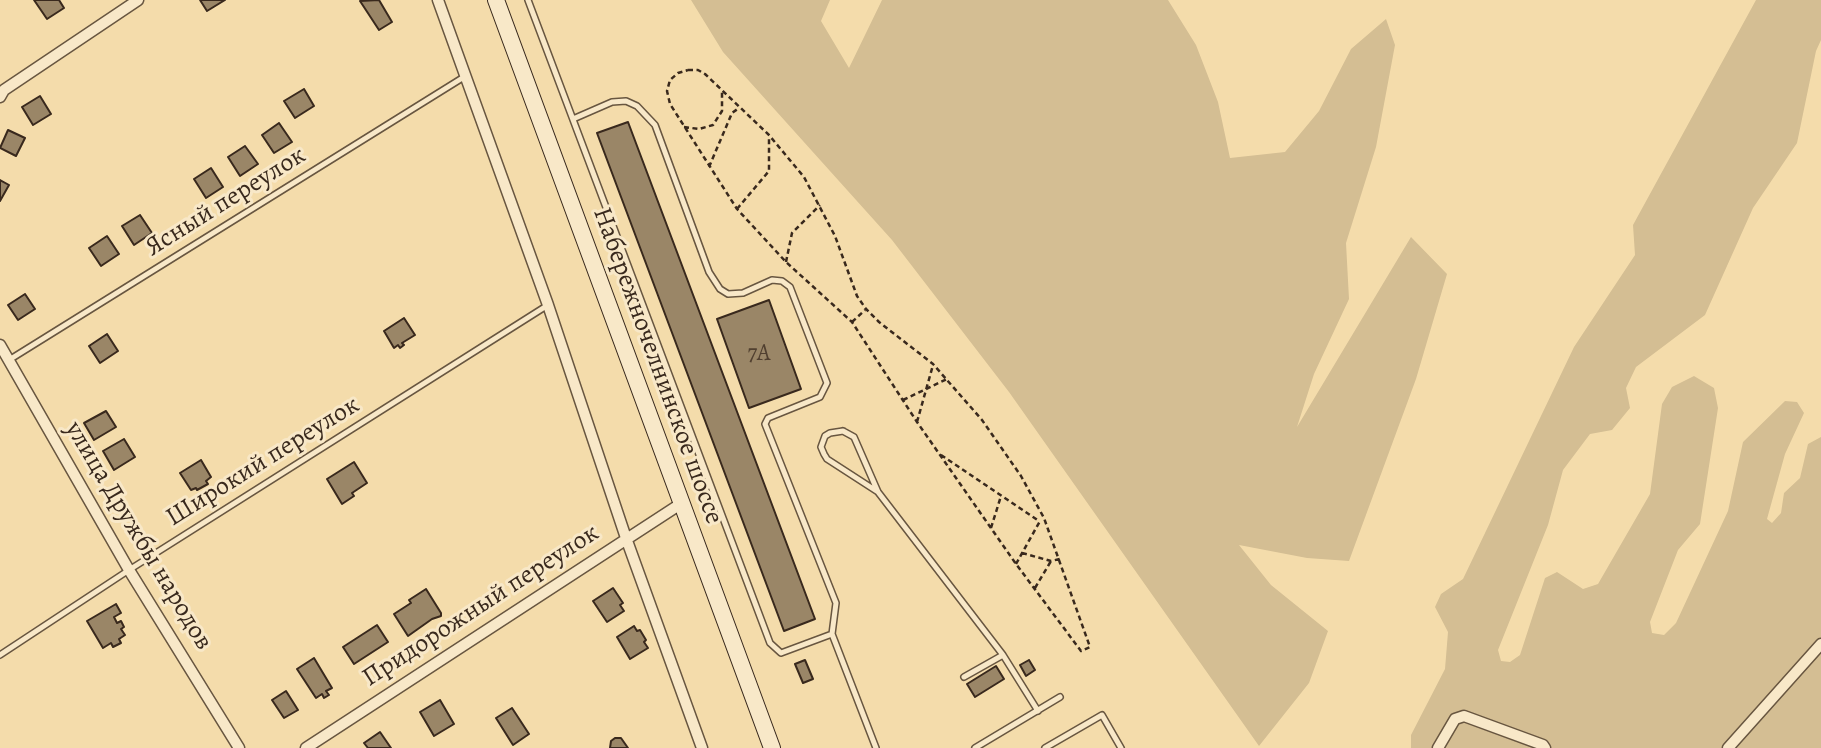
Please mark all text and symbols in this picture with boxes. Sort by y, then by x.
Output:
street label: Ясный переулок [140,140,312,264]
street label: Набережночелнинское шоссе [585,203,729,529]
house number: 7А [747,340,771,368]
street label: Широкий переулок [161,390,365,534]
street label: улица Дружбы народов [57,416,219,656]
street label: Придорожный переулок [357,518,605,694]

